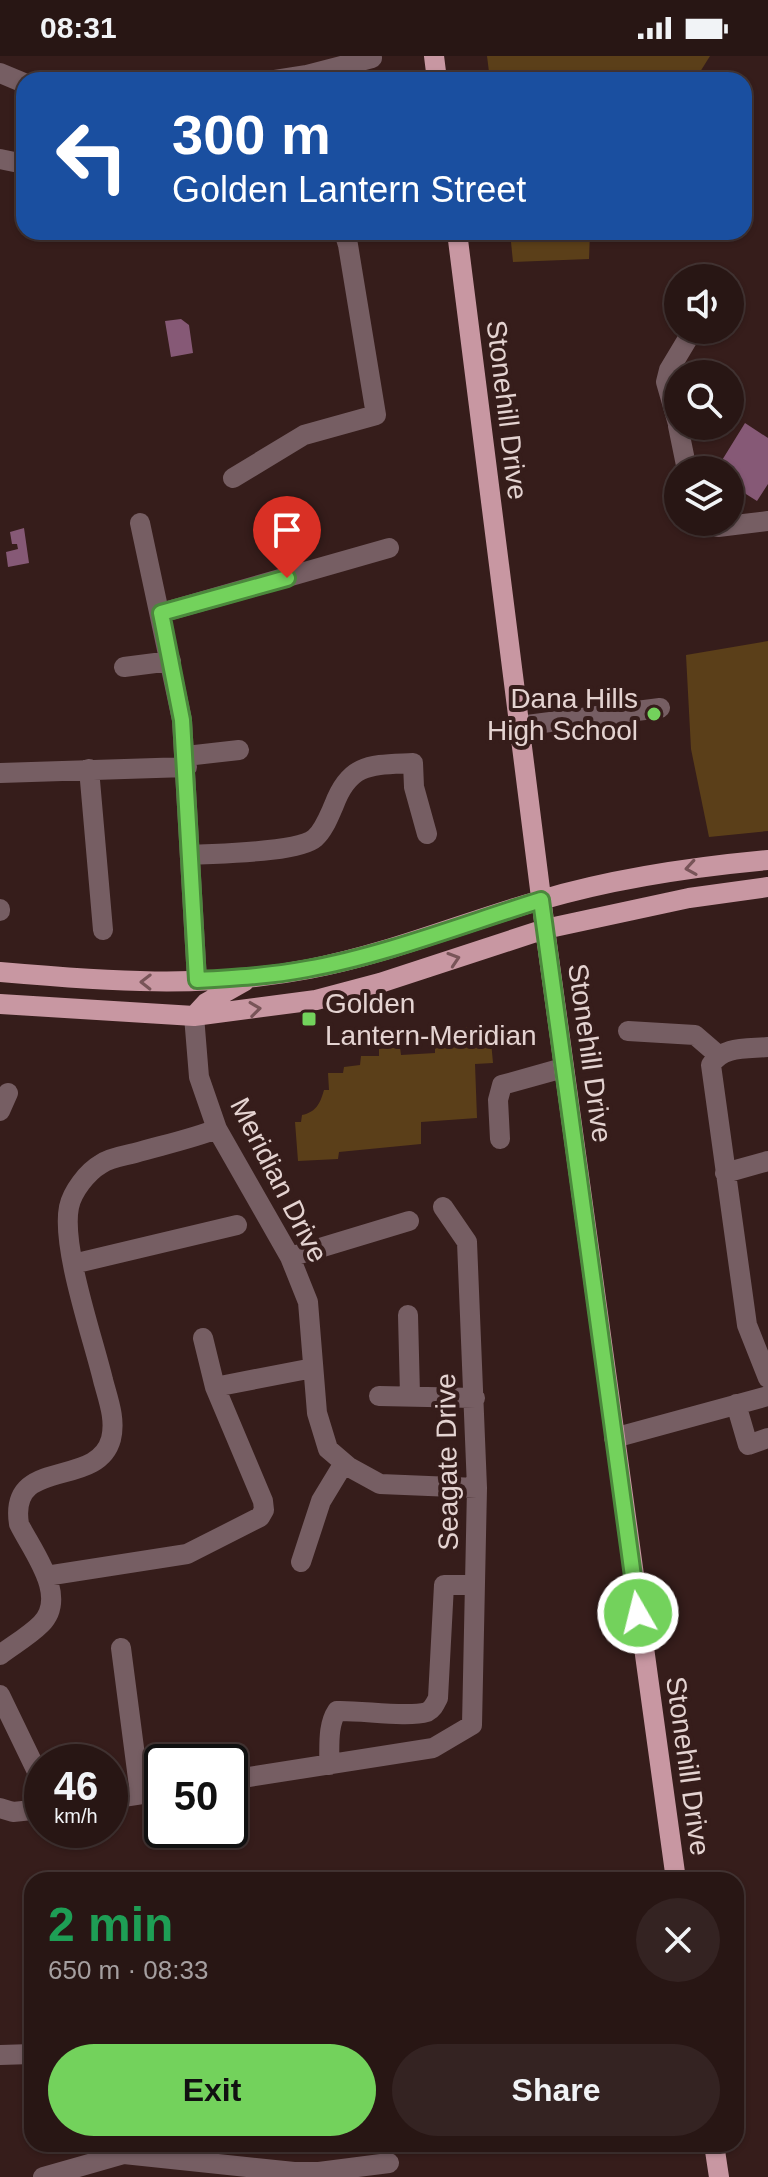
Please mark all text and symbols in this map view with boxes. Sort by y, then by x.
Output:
text: 08:31 [40,11,117,44]
text: 300 m [172,103,331,166]
icon: left [40,104,144,208]
text: Golden Lantern Street [172,169,526,210]
map controls [664,264,744,536]
button: sound [664,264,744,344]
street label: Stonehill Drive [481,319,533,501]
button: search [664,360,744,440]
button: layers [664,456,744,536]
pin [253,496,321,578]
icon: arrive [265,508,309,552]
place label: Dana Hills High School [487,683,638,746]
marker: Dana Hills High School [645,705,663,723]
one-way arrow [684,859,697,876]
one-way arrow [447,952,460,968]
street label: Stonehill Drive [562,961,618,1145]
one-way arrow [139,973,152,991]
place label: Golden Lantern-Meridian [325,988,537,1051]
one-way arrow [248,1001,262,1018]
marker: Golden Lantern-Meridian [300,1010,318,1028]
street label: Meridian Drive [224,1093,334,1267]
street label: Seagate Drive [430,1373,464,1551]
position arrow [596,1571,680,1655]
street label: Stonehill Drive [660,1674,716,1858]
speed limit sign: 50 [144,1744,248,1848]
text: 46 [54,1764,98,1808]
text: km/h [54,1805,98,1827]
text: 2 min [48,1898,173,1951]
button: close [636,1898,720,1982]
text: 650 m · 08:33 [48,1955,208,1985]
button: Exit [48,2044,376,2136]
button: Share [392,2044,720,2136]

